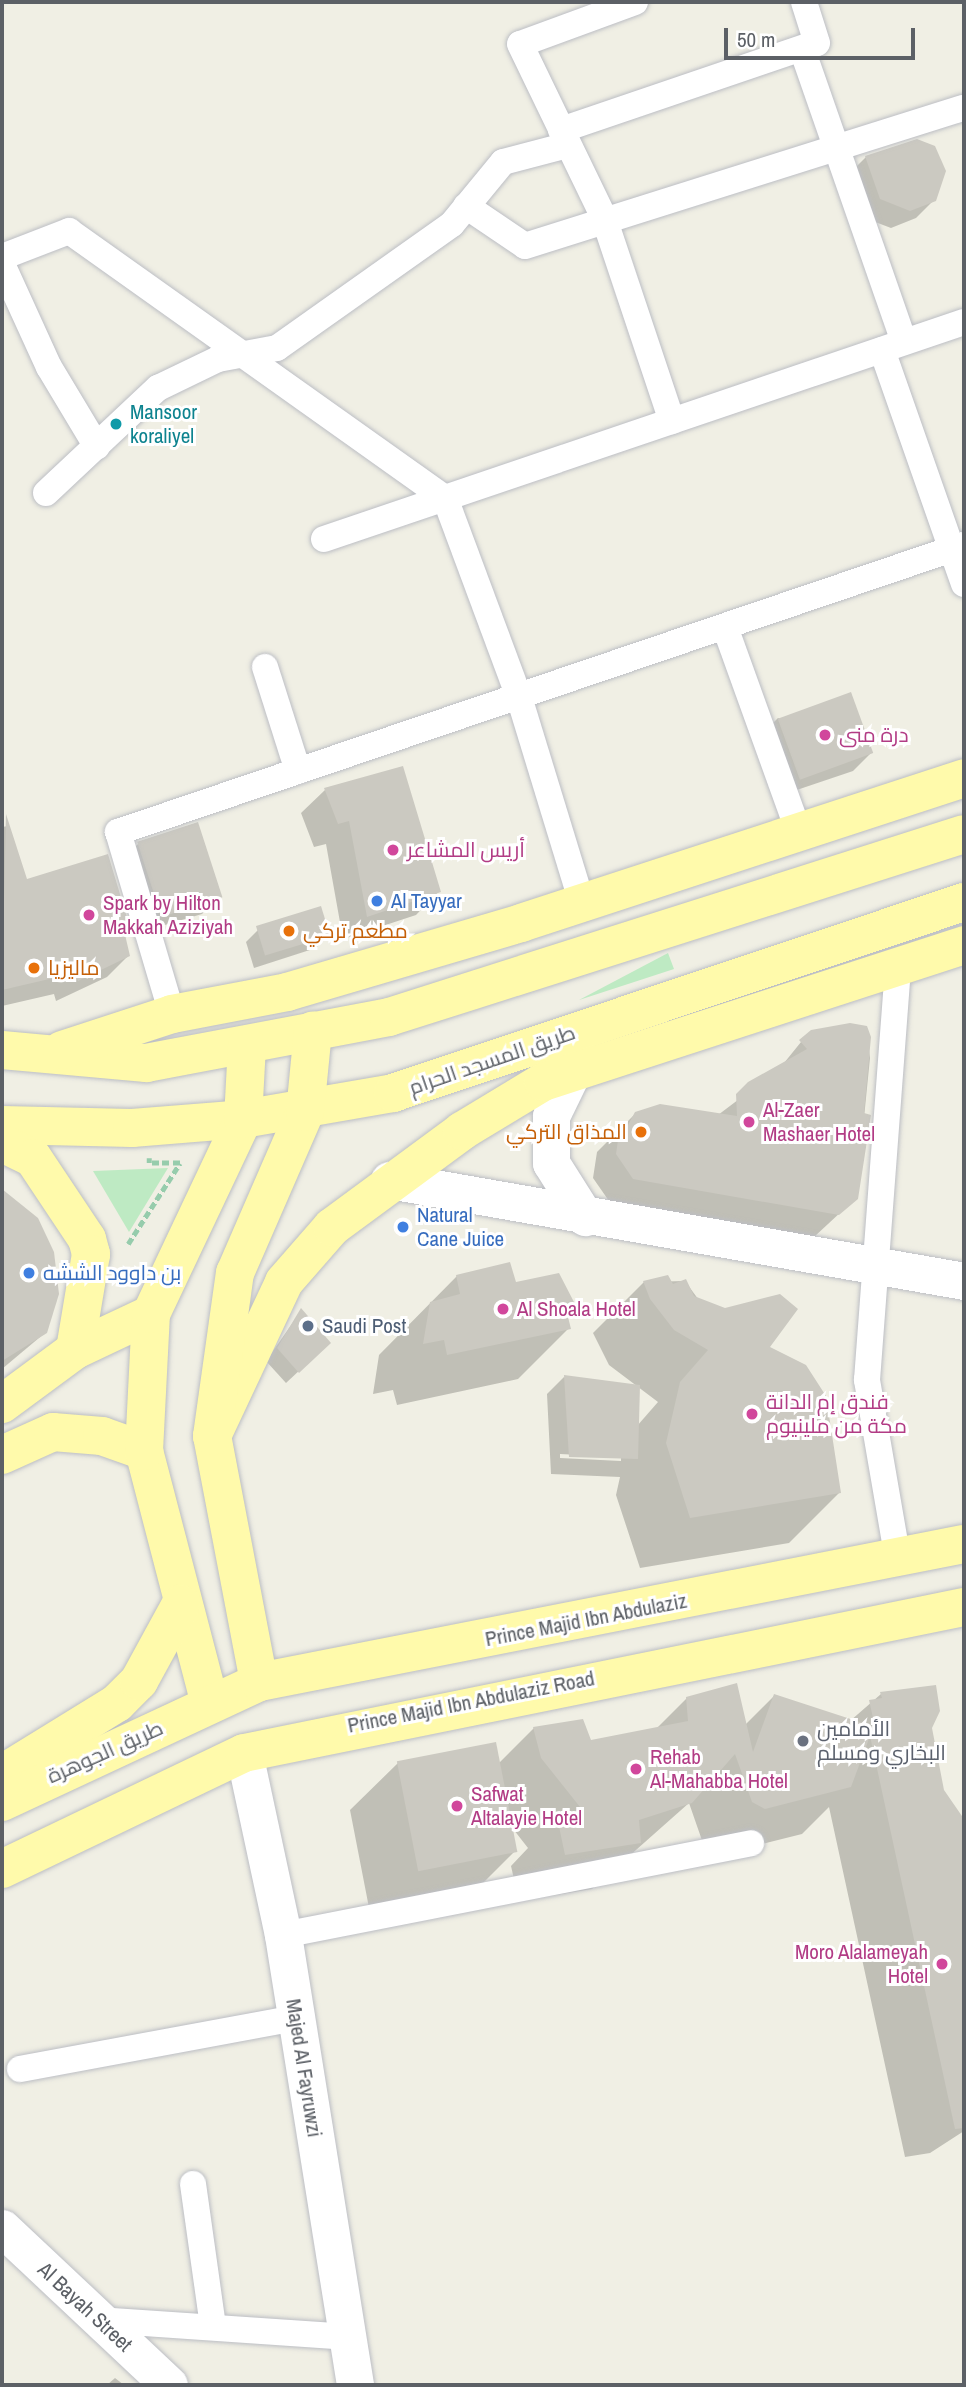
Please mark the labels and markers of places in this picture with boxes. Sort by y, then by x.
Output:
place label: Mansoor koraliyel [130,399,197,449]
marker: Mansoor koraliyel [108,416,124,432]
place label: درة منى [839,722,909,748]
marker: درة منى [817,727,833,743]
place label: أريس المشاعر [407,837,525,863]
marker: أريس المشاعر [385,842,401,858]
place label: Al Tayyar [391,888,462,914]
place label: Spark by Hilton Makkah Aziziyah [103,890,234,940]
marker: Al Tayyar [369,893,385,909]
marker: Spark by Hilton Makkah Aziziyah [81,907,97,923]
place label: مطعم تركي [303,918,408,944]
marker: مطعم تركي [281,923,297,939]
place label: ماليزيا [48,955,99,981]
marker: ماليزيا [26,960,42,976]
place label: Al-Zaer Mashaer Hotel [763,1097,875,1147]
marker: Al-Zaer Mashaer Hotel [741,1114,757,1130]
place label: المذاق التركي [506,1119,627,1145]
marker: المذاق التركي [633,1124,649,1140]
place label: Natural Cane Juice [417,1202,504,1252]
marker: Natural Cane Juice [395,1219,411,1235]
place label: بن داوود الششه [43,1260,181,1286]
marker: بن داوود الششه [21,1265,37,1281]
place label: Al Shoala Hotel [517,1296,636,1322]
marker: Al Shoala Hotel [495,1301,511,1317]
place label: Saudi Post [322,1313,406,1339]
marker: Saudi Post [300,1318,316,1334]
place label: فندق إم الدانة مكة من ملينيوم [766,1389,907,1439]
marker: فندق إم الدانة مكة من ملينيوم [744,1406,760,1422]
place label: الأمامين البخاري ومسلم [817,1716,946,1766]
marker: الأمامين البخاري ومسلم [795,1733,811,1749]
place label: Rehab Al-Mahabba Hotel [650,1744,788,1794]
marker: Rehab Al-Mahabba Hotel [628,1761,644,1777]
place label: Safwat Altalayie Hotel [471,1781,582,1831]
marker: Safwat Altalayie Hotel [449,1798,465,1814]
place label: Moro Alalameyah Hotel [794,1939,928,1989]
marker: Moro Alalameyah Hotel [934,1956,950,1972]

